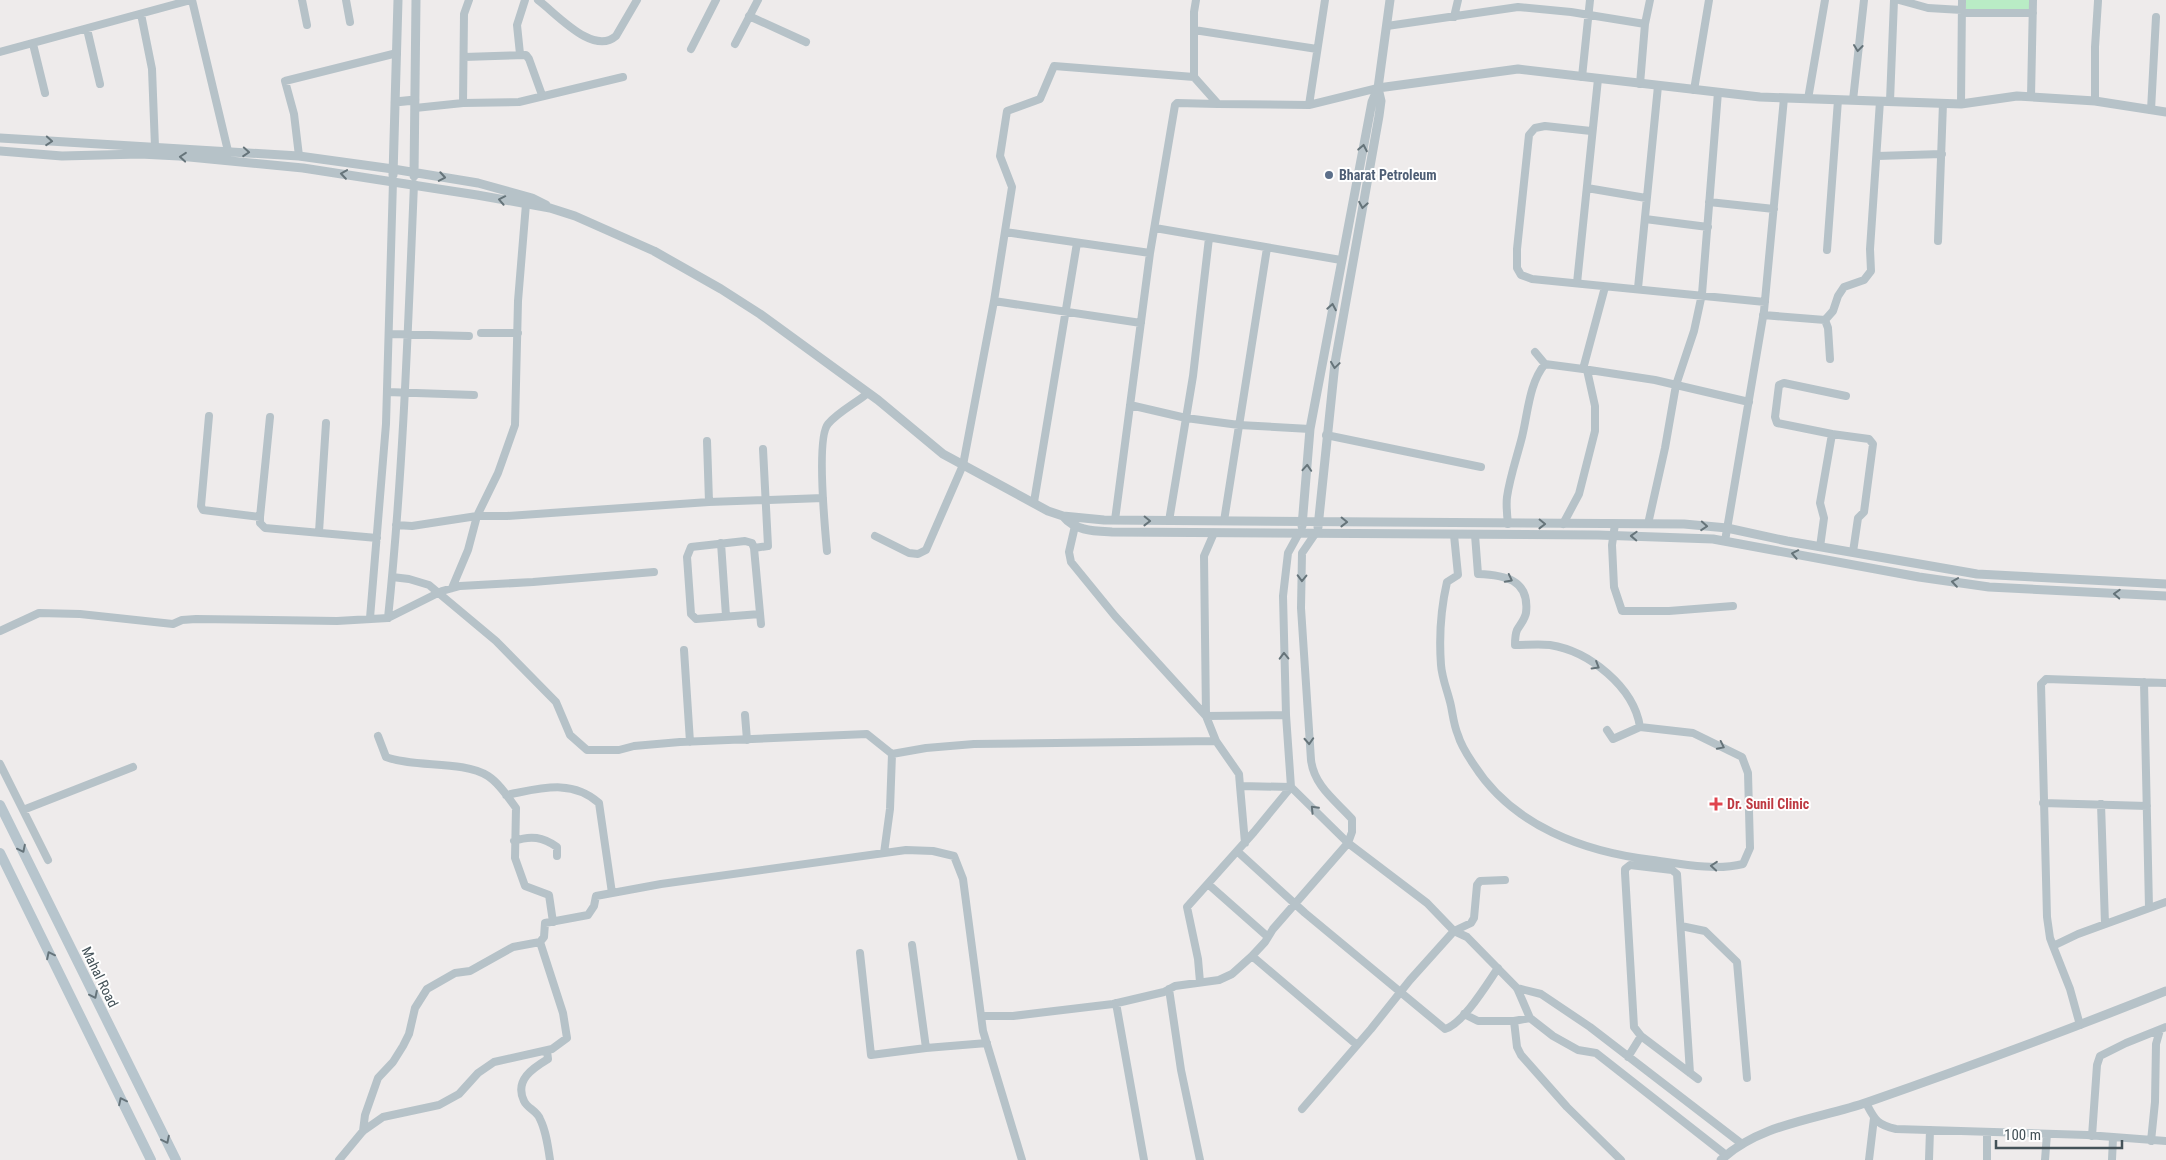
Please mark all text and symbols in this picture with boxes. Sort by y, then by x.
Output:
one-way arrow [1853,45,1864,53]
one-way arrow [45,136,53,147]
one-way arrow [1357,143,1368,152]
one-way arrow [242,147,250,158]
one-way arrow [179,152,187,163]
place label: Bharat Petroleum [1339,167,1437,183]
one-way arrow [340,169,348,180]
marker: Bharat Petroleum [1323,169,1335,181]
one-way arrow [437,171,446,181]
one-way arrow [498,195,506,206]
one-way arrow [1358,200,1369,209]
one-way arrow [1326,303,1337,312]
one-way arrow [1330,361,1341,369]
one-way arrow [1301,463,1312,471]
one-way arrow [1143,516,1151,526]
one-way arrow [1340,517,1348,527]
one-way arrow [1538,519,1546,529]
one-way arrow [1700,520,1708,531]
one-way arrow [1630,531,1638,542]
one-way arrow [1791,549,1800,559]
one-way arrow [1504,573,1513,583]
one-way arrow [1296,575,1307,583]
one-way arrow [1951,577,1959,588]
one-way arrow [2113,588,2121,599]
one-way arrow [1279,652,1289,660]
one-way arrow [1591,659,1600,669]
one-way arrow [1304,737,1315,745]
one-way arrow [1716,740,1725,750]
place label: Dr. Sunil Clinic [1727,796,1810,812]
marker: Dr. Sunil Clinic [1709,797,1723,811]
one-way arrow [1310,805,1319,814]
one-way arrow [16,844,26,853]
one-way arrow [1710,861,1718,872]
street label: Mahal Road [78,944,122,1010]
one-way arrow [46,951,56,960]
one-way arrow [88,989,98,998]
one-way arrow [118,1097,128,1106]
scale bar [1996,1118,2122,1150]
text: 100 m [2004,1126,2041,1144]
one-way arrow [160,1135,170,1144]

